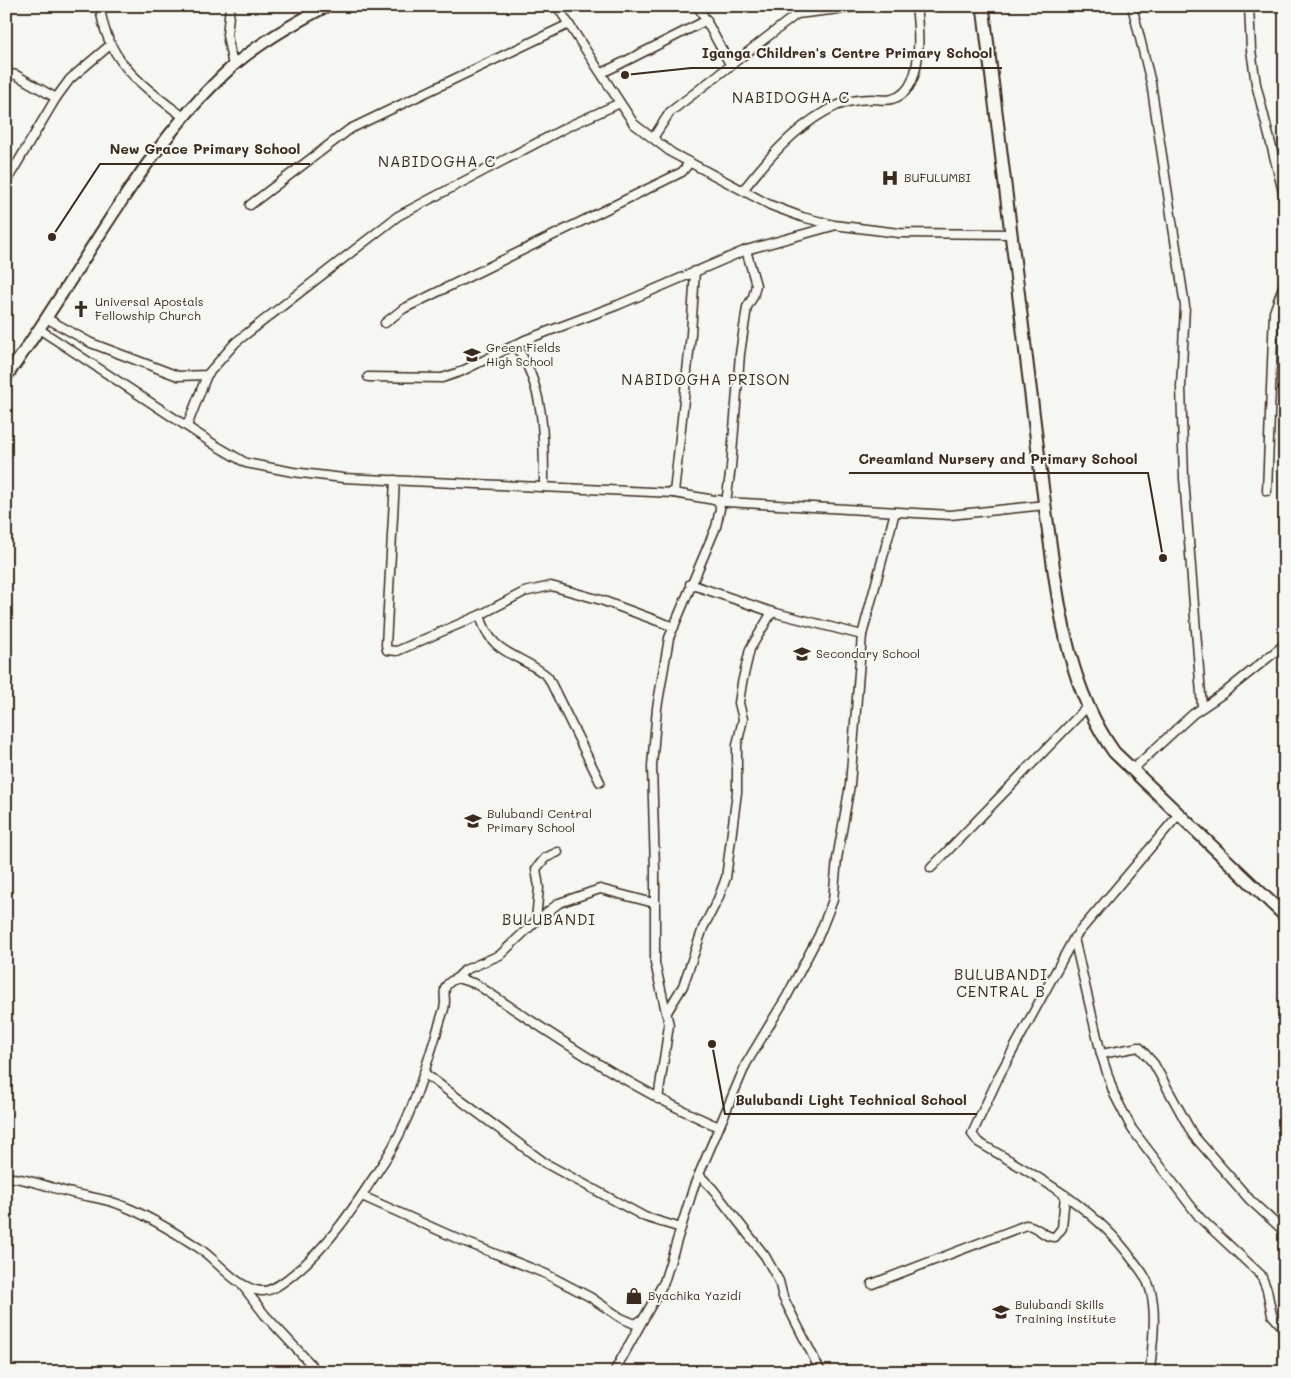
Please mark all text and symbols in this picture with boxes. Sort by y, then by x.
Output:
callout: Iganga Children's Centre Primary School [691,39,1002,68]
text: Iganga Children's Centre Primary School [702,43,992,62]
district label: NABIDOGHA C [732,87,850,107]
callout: New Grace Primary School [100,135,310,164]
text: New Grace Primary School [110,139,300,158]
district label: NABIDOGHA C [378,151,496,171]
hospital icon: BUFULUMBI [880,168,900,188]
place label: BUFULUMBI [904,169,971,185]
place label: Universal Apostals Fellowship Church [95,293,204,323]
church icon: Universal Apostals Fellowship Church [71,299,91,319]
place label: Green Fields High School [486,339,561,369]
school or university icon: Green Fields High School [462,345,482,365]
district label: NABIDOGHA PRISON [621,369,791,389]
callout: Creamland Nursery and Primary School [849,444,1148,473]
text: Creamland Nursery and Primary School [858,449,1138,468]
school or university icon: Secondary School [792,644,812,664]
place label: Secondary School [816,645,920,661]
place label: Bulubandi Central Primary School [487,805,592,835]
school or university icon: Bulubandi Central Primary School [463,811,483,831]
district label: BULUBANDI [502,909,596,929]
district label: BULUBANDI CENTRAL B [954,964,1048,1001]
callout: Bulubandi Light Technical School [725,1085,977,1114]
text: Bulubandi Light Technical School [735,1090,967,1109]
shop icon: Byachika Yazidi [624,1286,644,1306]
place label: Byachika Yazidi [648,1287,741,1303]
place label: Bulubandi Skills Training institute [1015,1296,1116,1326]
school or university icon: Bulubandi Skills Training institute [991,1302,1011,1322]

